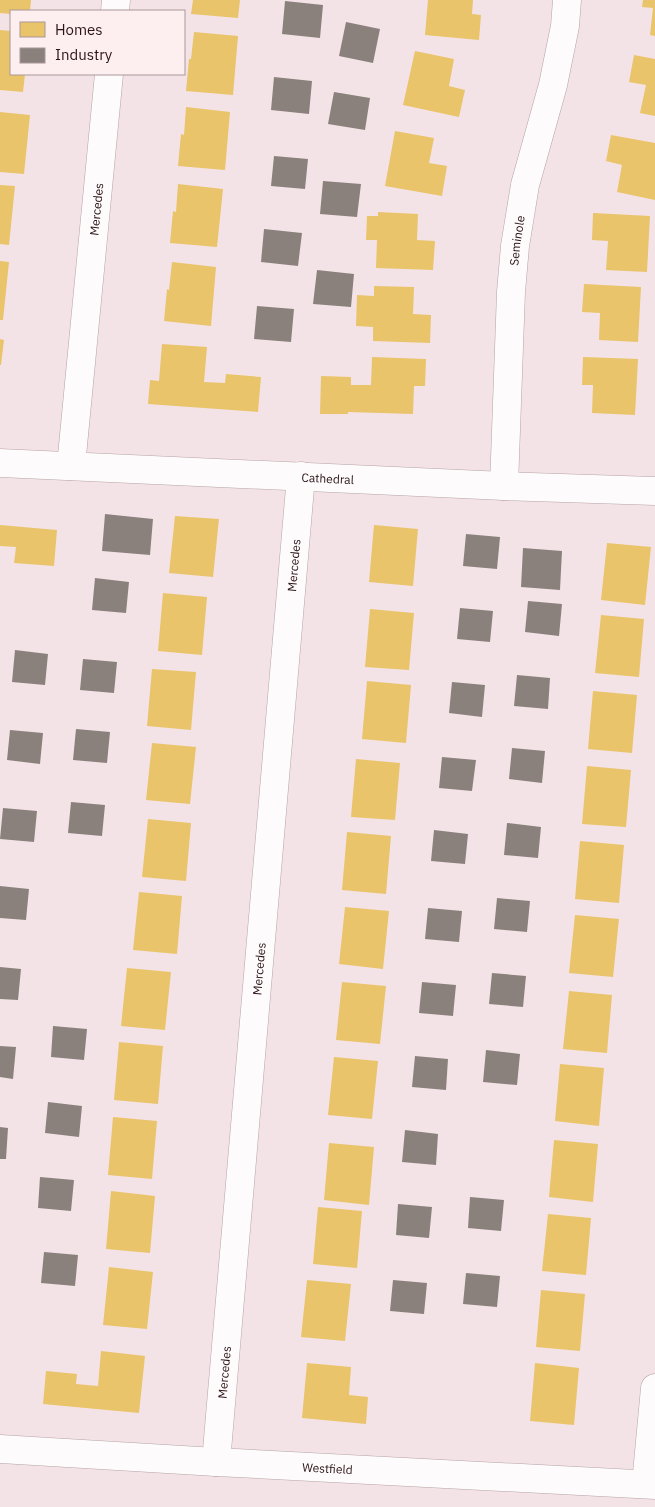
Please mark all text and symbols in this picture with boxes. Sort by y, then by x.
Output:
legend [10,10,185,75]
text: Homes [55,20,103,39]
text: Industry [55,45,113,64]
street label: Mercedes [86,182,106,236]
street label: Seminole [506,214,527,266]
street label: Cathedral [301,469,354,487]
street label: Mercedes [284,538,303,592]
street label: Mercedes [249,942,268,996]
street label: Mercedes [214,1345,233,1399]
street label: Westfield [302,1459,353,1477]

